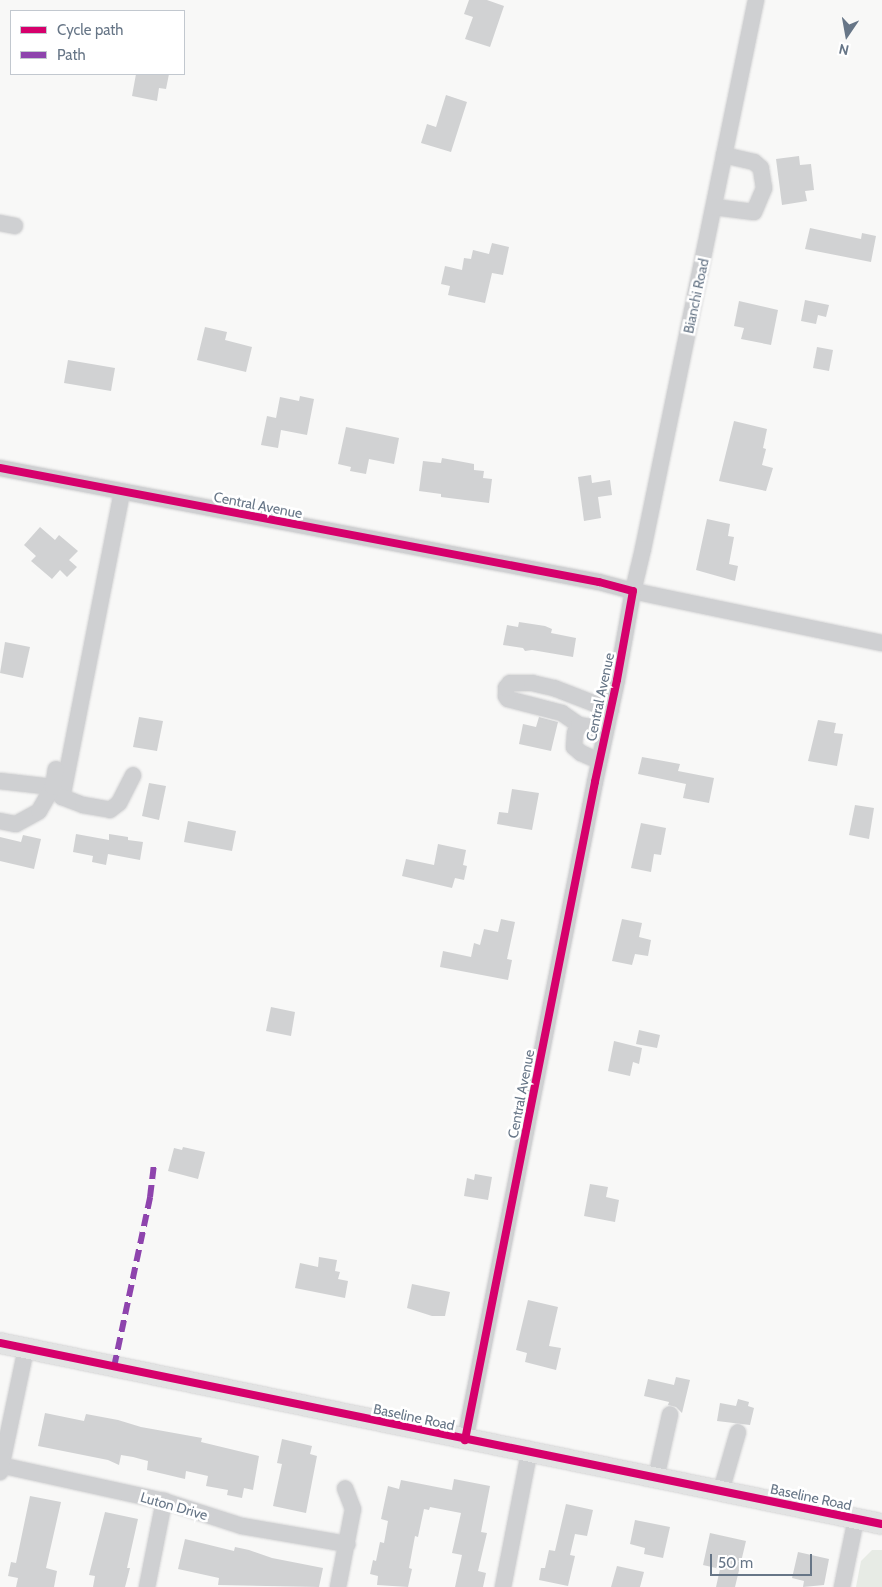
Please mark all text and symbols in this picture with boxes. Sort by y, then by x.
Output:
legend [10,10,185,75]
north arrow [822,10,872,60]
text: Cycle path [57,21,123,39]
text: N [837,40,851,60]
text: Path [57,46,86,64]
street label: Bianchi Road [680,257,712,335]
street label: Central Avenue [212,488,304,522]
street label: Central Avenue [582,651,618,743]
street label: Central Avenue [504,1048,538,1140]
street label: Baseline Road [372,1400,456,1434]
street label: Baseline Road [769,1480,853,1514]
street label: Luton Drive [139,1488,209,1524]
scale bar [712,1544,814,1576]
text: 50 m [718,1554,753,1572]

